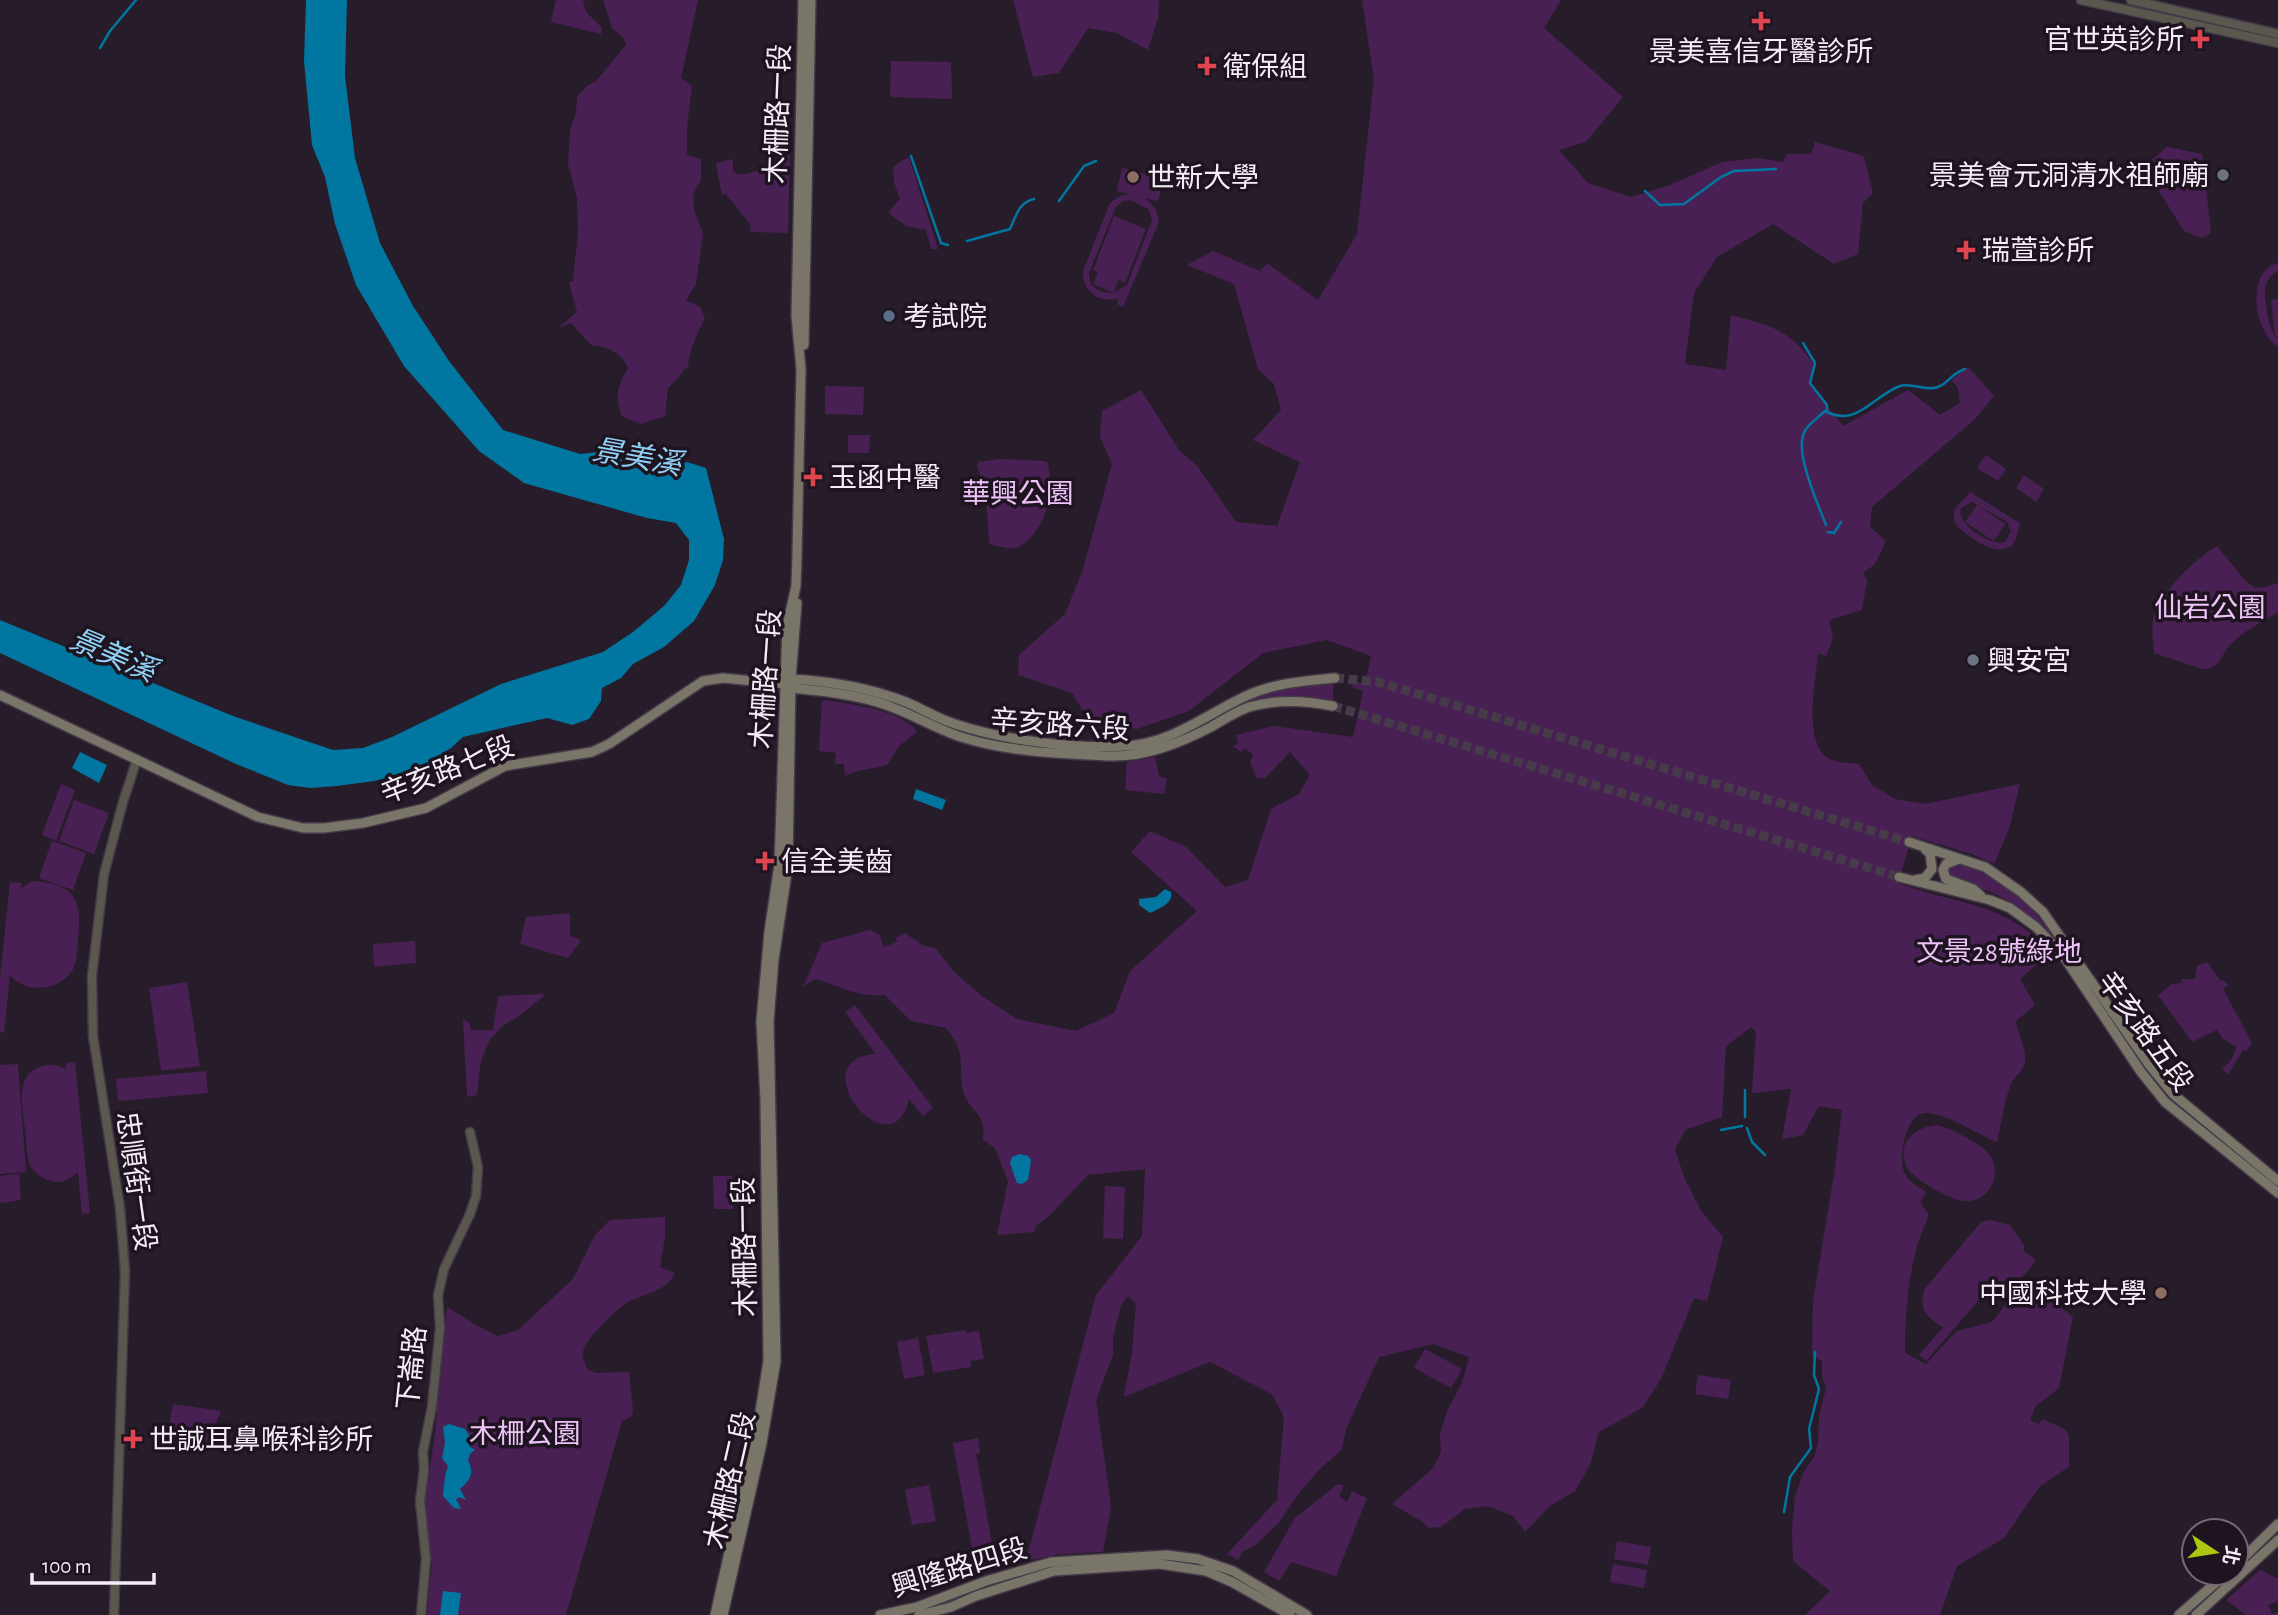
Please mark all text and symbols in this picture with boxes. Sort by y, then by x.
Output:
marker: 景美喜信牙醫診所 [1751,11,1771,31]
place label: 官世英診所 [2044,25,2184,55]
marker: 官世英診所 [2190,29,2210,49]
place label: 景美喜信牙醫診所 [1649,37,1873,67]
street label: 木柵路一段 [761,44,795,185]
place label: 衛保組 [1223,52,1307,82]
marker: 衛保組 [1197,56,1217,76]
place label: 景美會元洞清水祖師廟 [1929,161,2209,191]
place label: 世新大學 [1147,163,1259,193]
marker: 景美會元洞清水祖師廟 [2215,167,2231,183]
marker: 世新大學 [1125,169,1141,185]
place label: 瑞萱診所 [1982,236,2094,266]
marker: 瑞萱診所 [1956,240,1976,260]
place label: 考試院 [903,302,987,332]
marker: 考試院 [881,308,897,324]
water label: 景美溪 [590,433,688,481]
place label: 玉函中醫 [829,463,941,493]
marker: 玉函中醫 [803,467,823,487]
park label: 華興公園 [962,479,1074,509]
park label: 仙岩公園 [2154,593,2266,623]
street label: 木柵路一段 [746,608,786,750]
water label: 景美溪 [65,623,164,689]
place label: 興安宮 [1987,646,2071,676]
marker: 興安宮 [1965,652,1981,668]
street label: 辛亥路六段 [989,705,1131,745]
street label: 辛亥路七段 [377,731,518,809]
place label: 信全美齒 [781,847,893,877]
marker: 信全美齒 [755,851,775,871]
park label: 文景28號綠地 [1916,937,2082,967]
street label: 辛亥路五段 [2092,966,2198,1097]
street label: 忠順街一段 [111,1110,161,1253]
street label: 木柵路一段 [729,1177,761,1317]
place label: 中國科技大學 [1979,1279,2147,1309]
marker: 中國科技大學 [2153,1285,2169,1301]
street label: 下崙路 [393,1325,431,1411]
street label: 木柵路二段 [700,1409,760,1552]
park label: 木柵公園 [469,1419,581,1449]
place label: 世誠耳鼻喉科診所 [149,1425,373,1455]
marker: 世誠耳鼻喉科診所 [123,1429,143,1449]
north arrow [2180,1517,2250,1587]
street label: 興隆路四段 [888,1533,1031,1603]
scale bar [32,1542,154,1586]
text: 北 [2219,1544,2242,1567]
text: 100 m [42,1556,92,1577]

